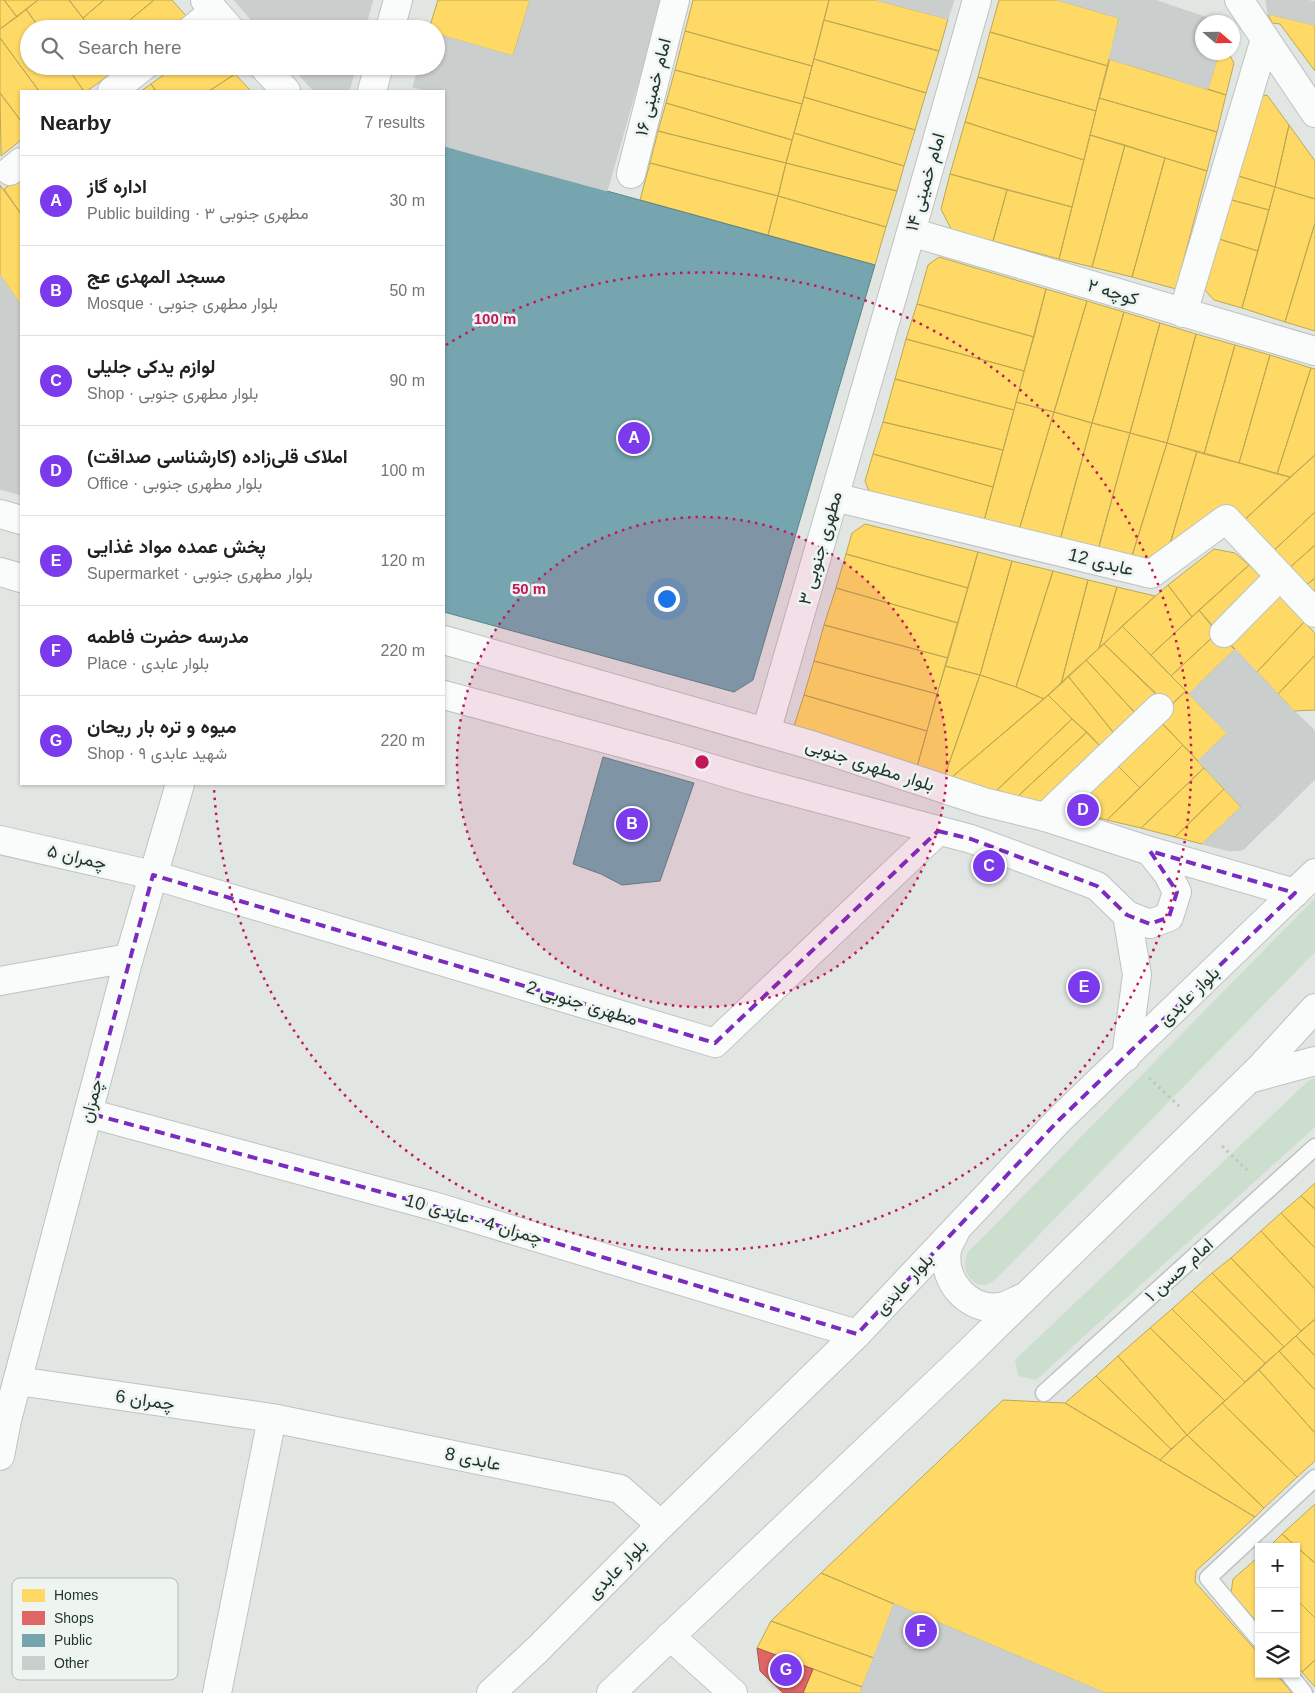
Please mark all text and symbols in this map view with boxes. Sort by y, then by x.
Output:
north arrow [1195,15,1240,60]
search box [20,20,445,75]
icon: search [38,34,66,62]
street label: امام خمینی ۱۶ [631,36,677,138]
text: Search here [78,37,182,58]
text: Nearby [40,111,111,134]
text: 7 results [365,114,425,131]
street label: امام خمینی ۱۴ [901,131,951,234]
text: اداره گاز [87,176,147,197]
text: A [50,192,62,209]
text: 30 m [389,192,425,209]
text: Public building · مطهری جنوبی ۳ [87,205,308,222]
text: مسجد المهدی عج [87,266,226,287]
street label: کوچه ۲ [1085,275,1141,311]
text: B [50,282,62,299]
text: 50 m [389,282,425,299]
text: Mosque · بلوار مطهری جنوبی [87,295,278,312]
text: 100 m [474,310,516,327]
text: لوازم یدکی جلیلی [87,356,216,377]
text: C [50,372,62,389]
text: 90 m [389,372,425,389]
text: Shop · بلوار مطهری جنوبی [87,385,258,402]
pin: A [618,419,650,457]
text: املاک قلی‌زاده (کارشناسی صداقت) [87,446,348,467]
text: D [50,462,62,479]
text: 100 m [381,462,425,479]
text: Office · بلوار مطهری جنوبی [87,475,262,492]
street label: مطهری جنوبی ۳ [794,489,847,607]
text: پخش عمده مواد غذایی [87,536,266,557]
street label: عابدی 12 [1066,544,1136,581]
text: E [51,552,61,569]
text: 120 m [381,552,425,569]
text: Supermarket · بلوار مطهری جنوبی [87,565,312,582]
text: 50 m [512,580,546,597]
your location [654,586,680,612]
text: مدرسه حضرت فاطمه [87,626,249,647]
text: F [51,642,61,659]
text: 220 m [381,642,425,659]
text: Place · بلوار عابدی [87,655,209,672]
text: میوه و تره بار ریحان [87,716,237,737]
text: G [50,732,62,749]
text: 220 m [381,732,425,749]
street label: بلوار مطهری جنوبی [803,735,937,796]
text: Shop · شهید عابدی ۹ [87,745,227,762]
centre of rings [693,753,711,771]
pin: D [1067,791,1099,829]
pin: B [616,805,648,843]
street label: چمران ۵ [45,840,109,875]
pin: C [973,847,1005,885]
street label: بلوار عابدی [1155,962,1224,1030]
pin: E [1068,968,1100,1006]
street label: مطهری جنوبی 2 [524,977,640,1030]
street label: چمران [76,1077,108,1126]
street label: چمران 4 - عابدی 10 [402,1190,545,1250]
street label: امام حسن ۱ [1141,1234,1218,1307]
street label: بلوار عابدی [871,1249,938,1319]
street label: چمران 6 [114,1386,176,1416]
street label: عابدی 8 [443,1443,503,1476]
street label: بلوار عابدی [583,1535,652,1604]
map controls [1255,1543,1300,1678]
button: + [1255,1543,1300,1588]
legend [12,1578,178,1680]
text: Homes [54,1587,98,1603]
button: − [1255,1588,1300,1633]
text: Shops [54,1610,94,1626]
pin: F [905,1612,937,1650]
text: Public [54,1632,92,1648]
button: layers [1255,1633,1300,1678]
pin: G [770,1651,802,1689]
text: Other [54,1655,89,1671]

